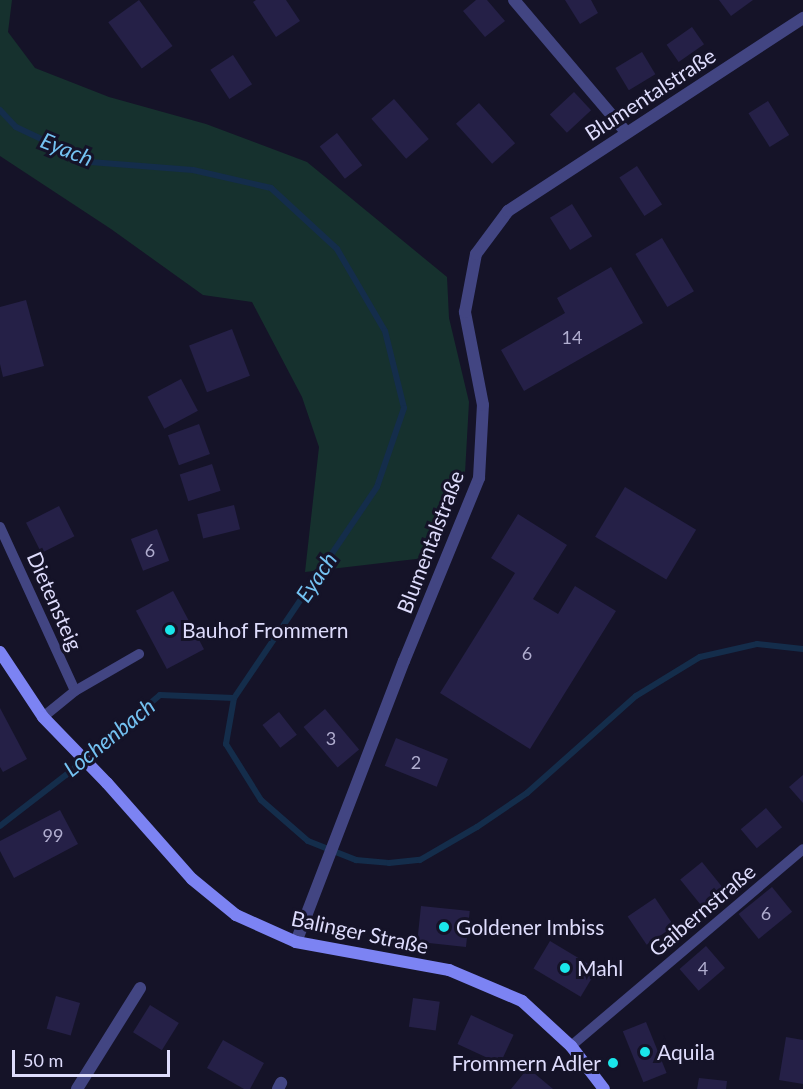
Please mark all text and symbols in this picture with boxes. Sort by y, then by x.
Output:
street label: Blumentalstraße [580,42,720,146]
water label: Eyach [37,127,97,171]
house number: 14 [562,326,582,348]
street label: Blumentalstraße [391,467,469,617]
house number: 6 [145,539,155,561]
water label: Eyach [290,547,342,607]
street label: Dietensteig [22,548,88,654]
place label: Bauhof Frommern [182,617,349,643]
marker: Bauhof Frommern [163,623,177,637]
house number: 6 [522,642,532,664]
water label: Lochenbach [58,692,160,782]
house number: 3 [326,727,336,749]
house number: 2 [411,751,421,773]
house number: 99 [43,824,63,846]
street label: Gaibernstraße [644,858,760,962]
house number: 6 [761,902,771,924]
street label: Balinger Straße [289,905,431,959]
place label: Goldener Imbiss [456,914,605,940]
marker: Goldener Imbiss [437,920,451,934]
place label: Mahl [577,955,623,981]
house number: 4 [698,957,708,979]
marker: Mahl [558,961,572,975]
scale bar [15,1038,172,1076]
place label: Aquila [657,1039,715,1065]
marker: Aquila [638,1045,652,1059]
text: 50 m [23,1049,63,1071]
place label: Frommern Adler [451,1050,601,1076]
marker: Frommern Adler [606,1056,620,1070]

